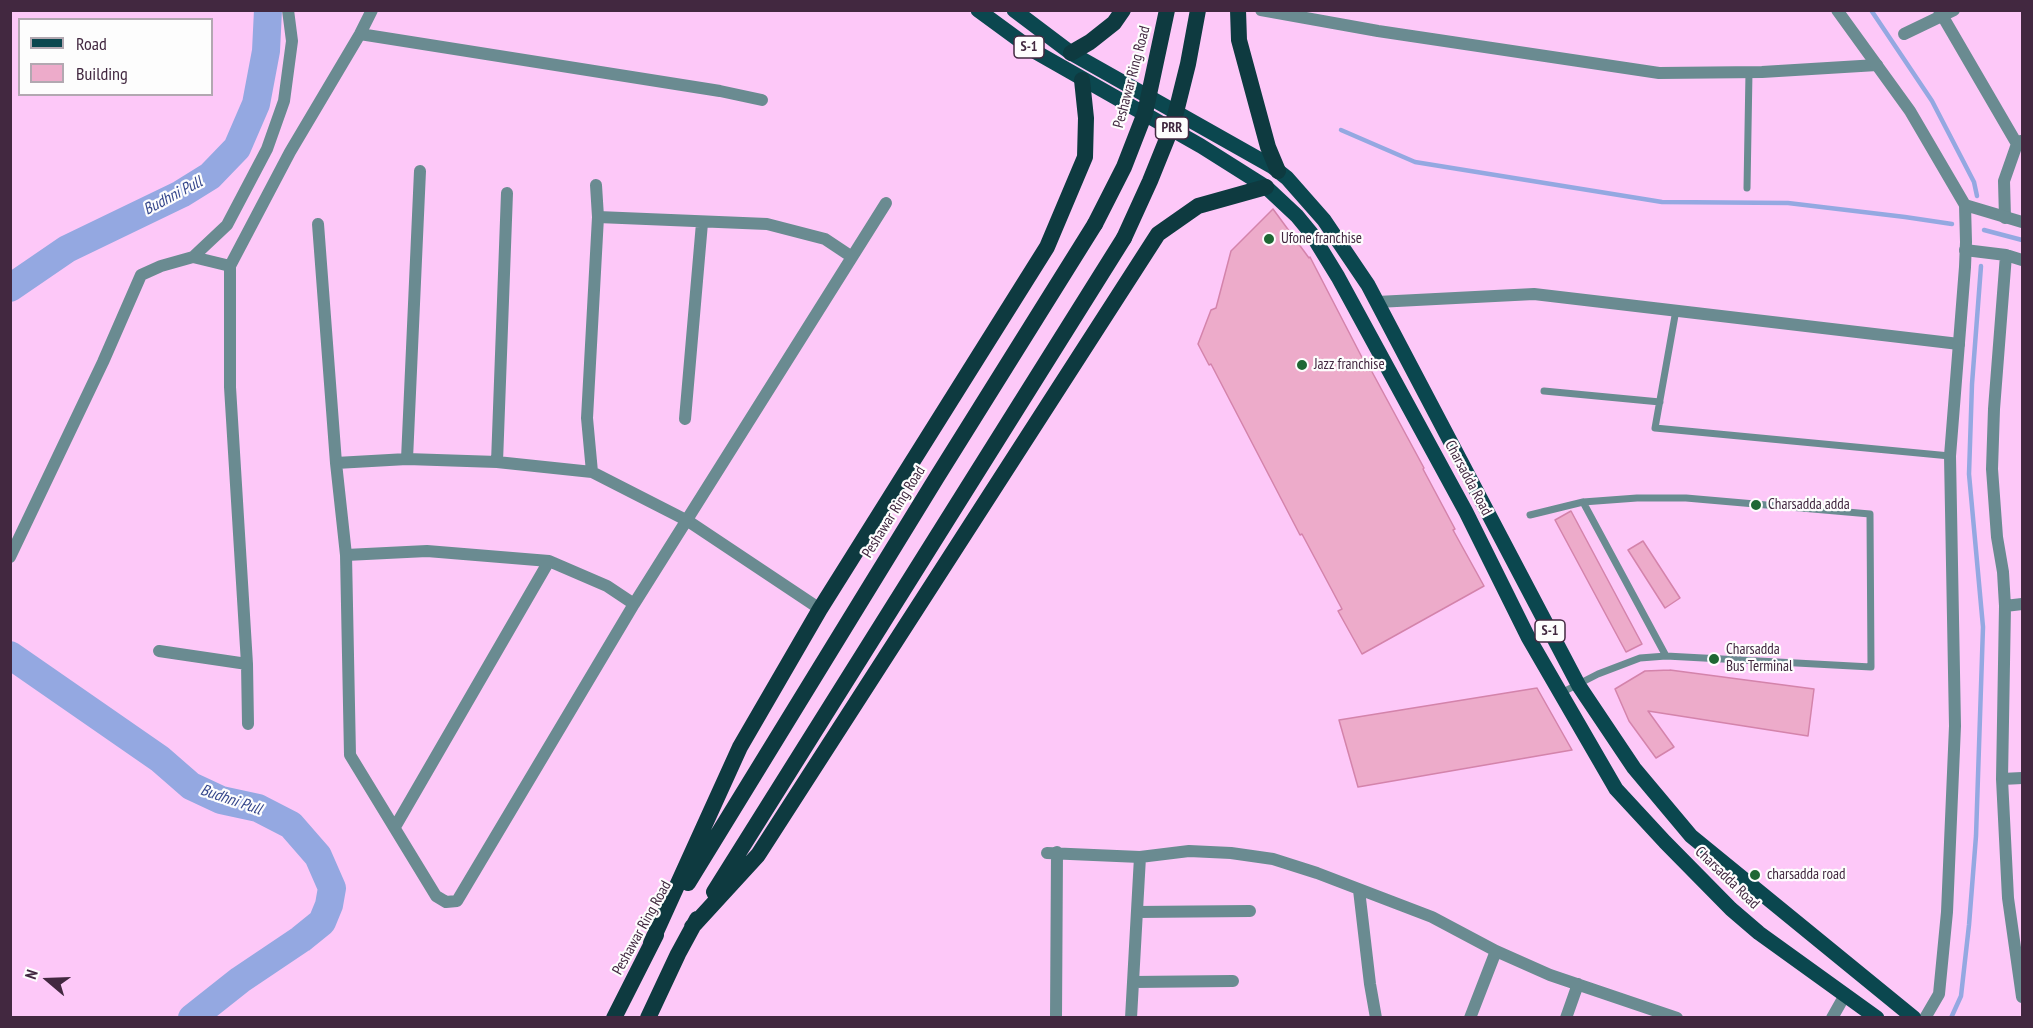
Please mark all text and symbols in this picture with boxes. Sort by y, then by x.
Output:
legend [18,18,213,96]
street label: Peshawar Ring Road [1110,24,1154,130]
text: Road [76,32,107,55]
road number: S-1 [1014,36,1044,58]
text: Building [76,62,128,85]
road number: PRR [1156,117,1188,139]
water label: Budhni Pull [140,173,206,219]
place label: Ufone franchise [1281,230,1362,248]
marker: Ufone franchise [1262,232,1276,246]
place label: Jazz franchise [1314,356,1385,374]
marker: Jazz franchise [1295,358,1309,372]
street label: Charsadda Road [1441,437,1495,519]
street label: Peshawar Ring Road [859,463,929,561]
place label: Charsadda adda [1768,496,1850,514]
marker: Charsadda adda [1749,498,1763,512]
road number: S-1 [1535,620,1565,642]
place label: Charsadda Bus Terminal [1726,641,1792,676]
marker: Charsadda Bus Terminal [1707,652,1721,666]
water label: Budhni Pull [198,781,264,819]
street label: Charsadda Road [1691,843,1763,913]
place label: charsadda road [1767,866,1845,884]
marker: charsadda road [1748,868,1762,882]
street label: Peshawar Ring Road [609,878,675,978]
north arrow [18,950,78,1010]
text: N [20,967,42,981]

